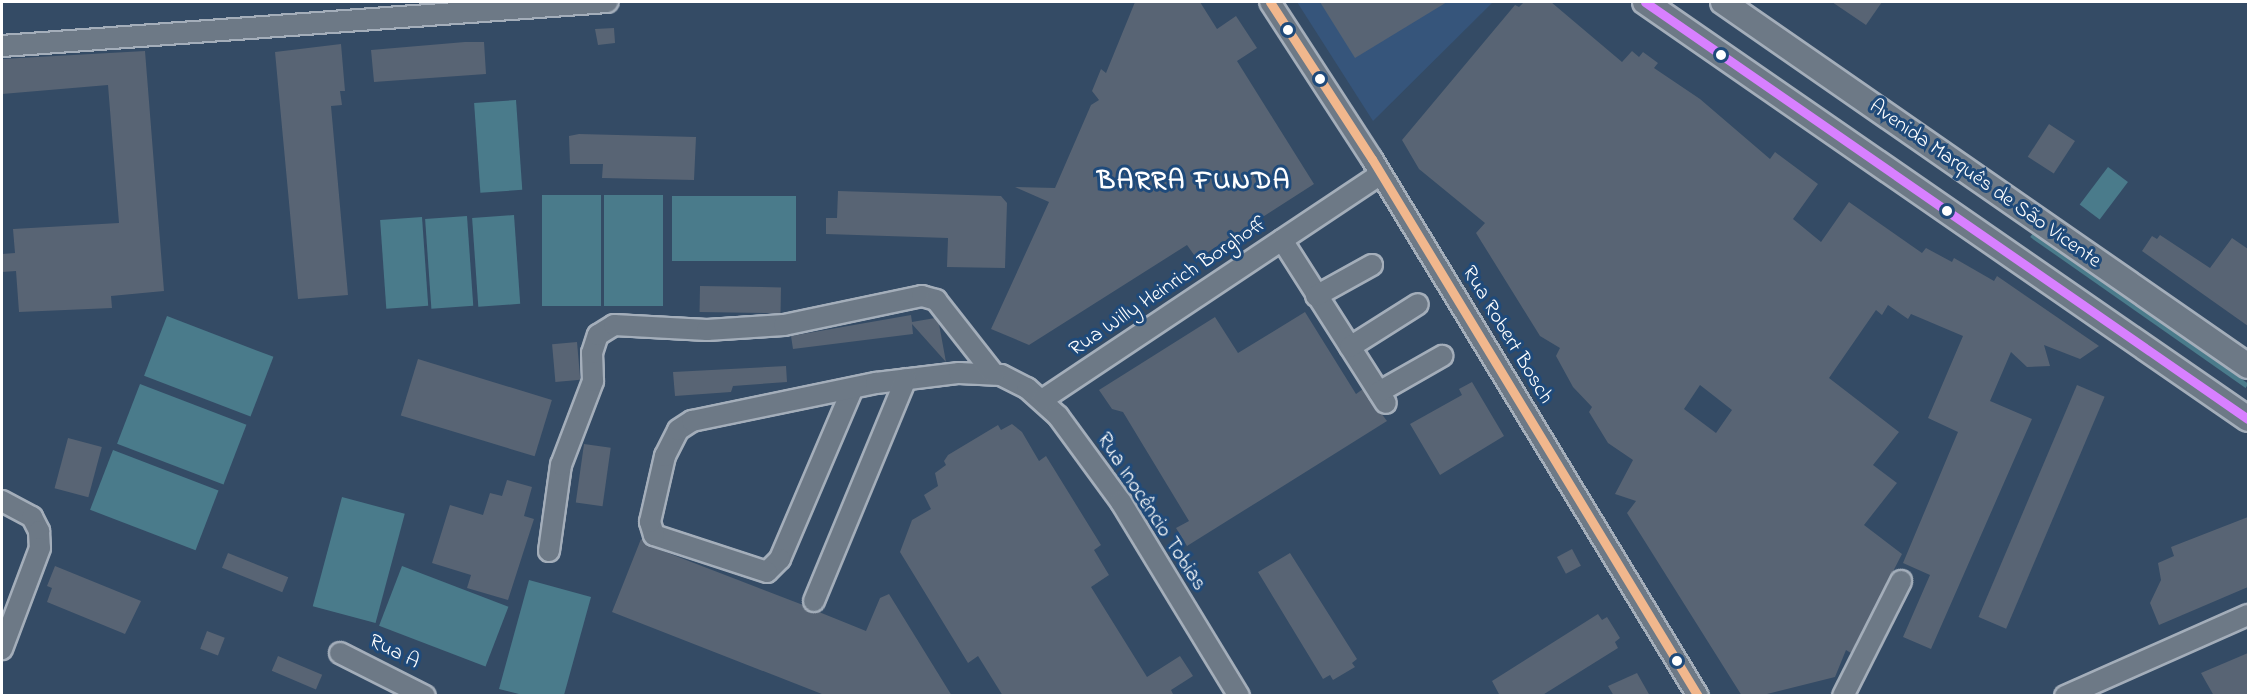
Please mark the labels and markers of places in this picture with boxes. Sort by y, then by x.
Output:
unlabelled marker [1282,24,1294,36]
unlabelled marker [1715,49,1727,61]
unlabelled marker [1314,73,1326,85]
unlabelled marker [1941,205,1953,217]
unlabelled marker [1671,655,1683,667]

